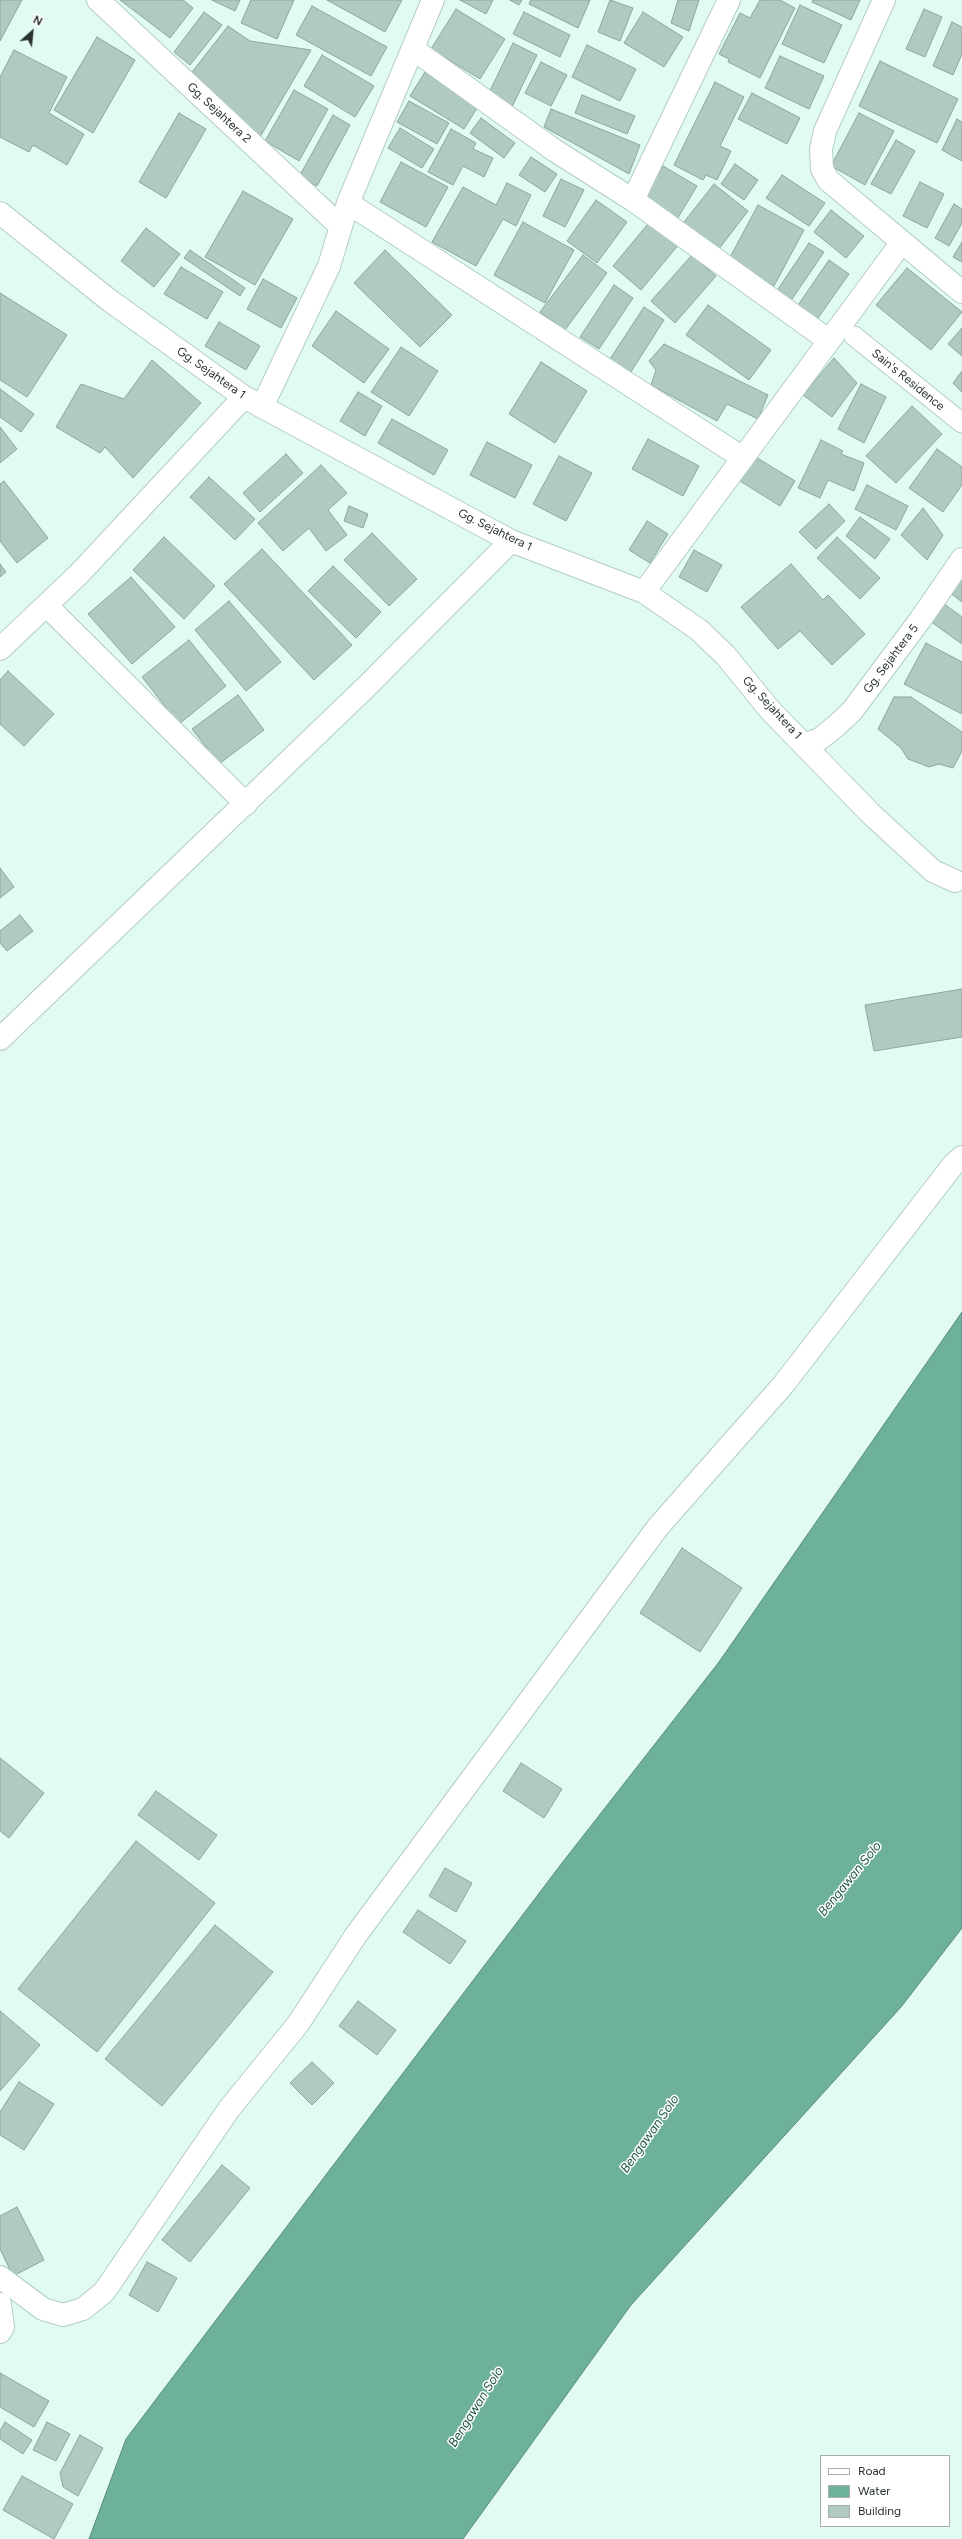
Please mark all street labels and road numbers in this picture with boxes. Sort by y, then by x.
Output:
street label: Gg. Sejahtera 2 [184,80,254,146]
street label: Gg. Sejahtera 1 [174,344,248,402]
street label: Sain's Residence [869,346,947,414]
street label: Gg. Sejahtera 1 [456,506,534,554]
street label: Gg. Sejahtera 5 [860,622,922,696]
street label: Gg. Sejahtera 1 [739,674,805,742]

